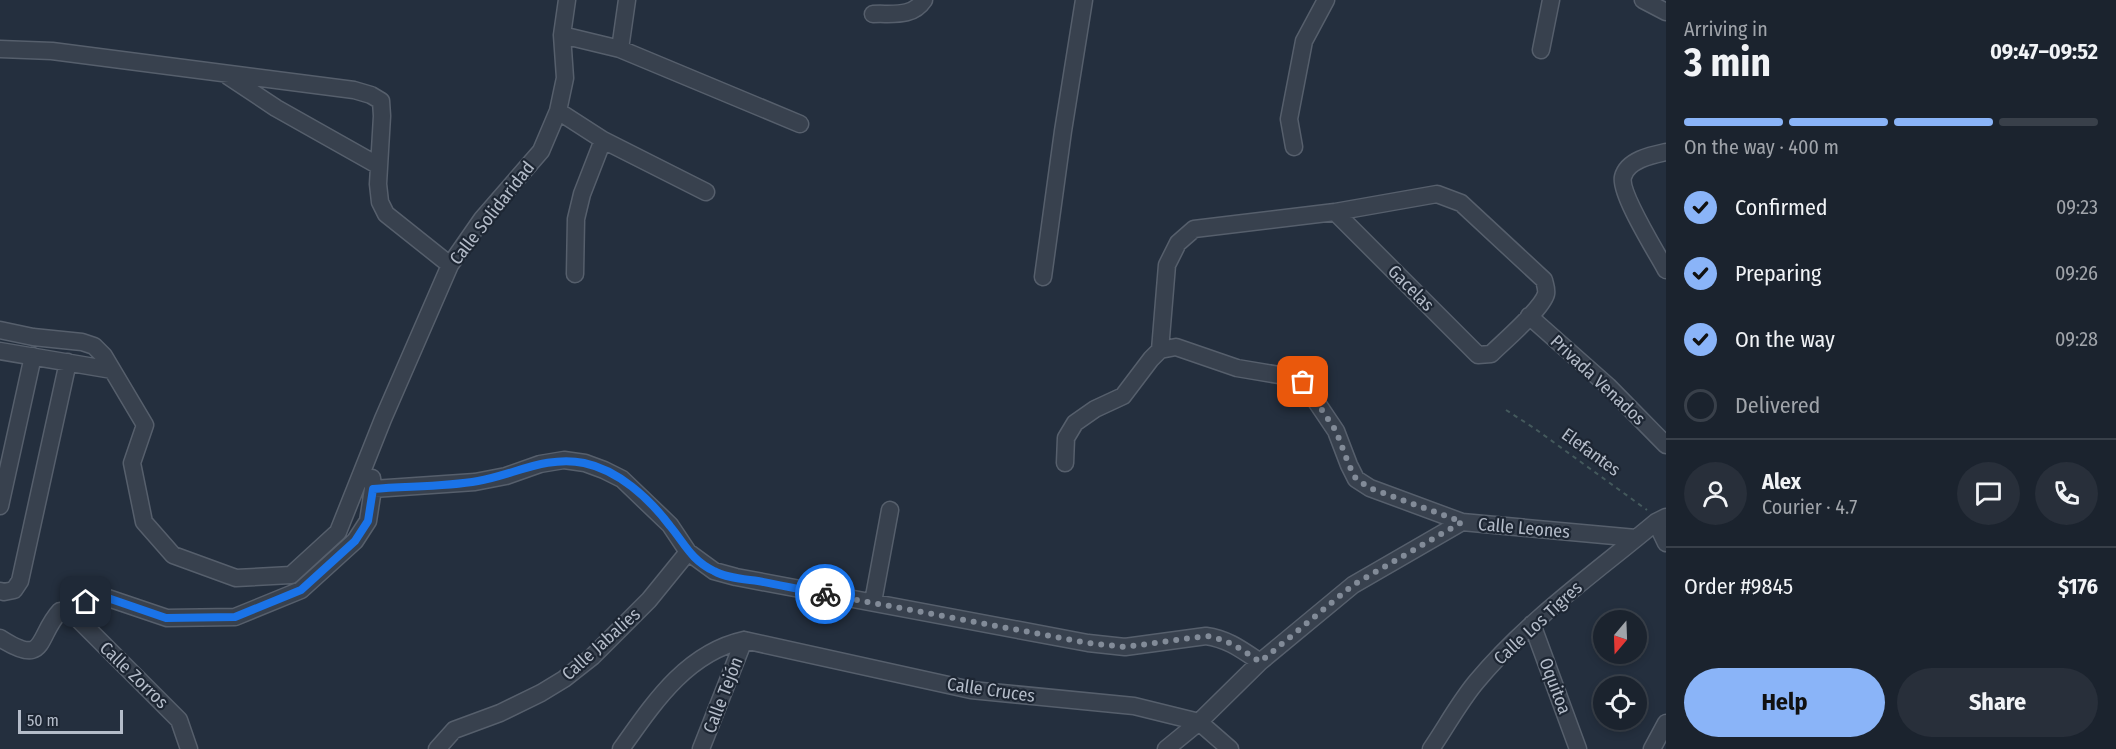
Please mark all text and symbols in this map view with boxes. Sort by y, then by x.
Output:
text: Arriving in [1684,17,1768,41]
text: 09:47–09:52 [1990,38,2098,65]
text: 3 min [1684,40,1771,86]
text: On the way · 400 m [1684,135,1839,159]
street label: Calle Solidaridad [445,157,539,269]
icon: check [1684,191,1717,224]
text: Confirmed [1735,194,1828,221]
text: 09:23 [2056,195,2098,219]
icon: check [1684,257,1717,290]
street label: Gacelas [1383,260,1439,316]
text: Preparing [1735,260,1821,287]
text: 09:26 [2055,261,2098,285]
icon: check [1684,323,1717,356]
text: On the way [1735,326,1835,353]
text: 09:28 [2055,327,2098,351]
street label: Privada Venados [1546,330,1650,430]
pin [1277,356,1328,407]
icon: bag [1286,365,1319,398]
text: Delivered [1735,392,1820,419]
street label: Elefantes [1557,423,1625,481]
button: person [1684,462,1747,525]
button: chat [1957,462,2020,525]
button: phone [2035,462,2098,525]
text: Alex [1762,468,1801,495]
text: Courier · 4.7 [1762,495,1857,519]
street label: Calle Leones [1477,513,1571,543]
courier [795,564,855,624]
text: Order #9845 [1684,573,1793,600]
text: $176 [2058,573,2098,600]
pin [60,576,111,627]
street label: Calle Los Tigres [1489,576,1587,670]
icon: bike [809,578,842,611]
icon: home [69,585,102,618]
street label: Calle Jabalies [557,603,645,685]
north arrow [1593,610,1647,664]
map controls [1593,610,1647,730]
street label: Calle Zorros [95,637,173,713]
street label: Calle Tejón [698,654,748,736]
street label: Oquitoa [1534,655,1576,717]
button: Help [1684,668,1885,737]
button: Share [1897,668,2098,737]
street label: Calle Cruces [946,673,1037,707]
button: locate [1593,676,1647,730]
scale bar [18,707,123,734]
text: 50 m [27,711,59,730]

